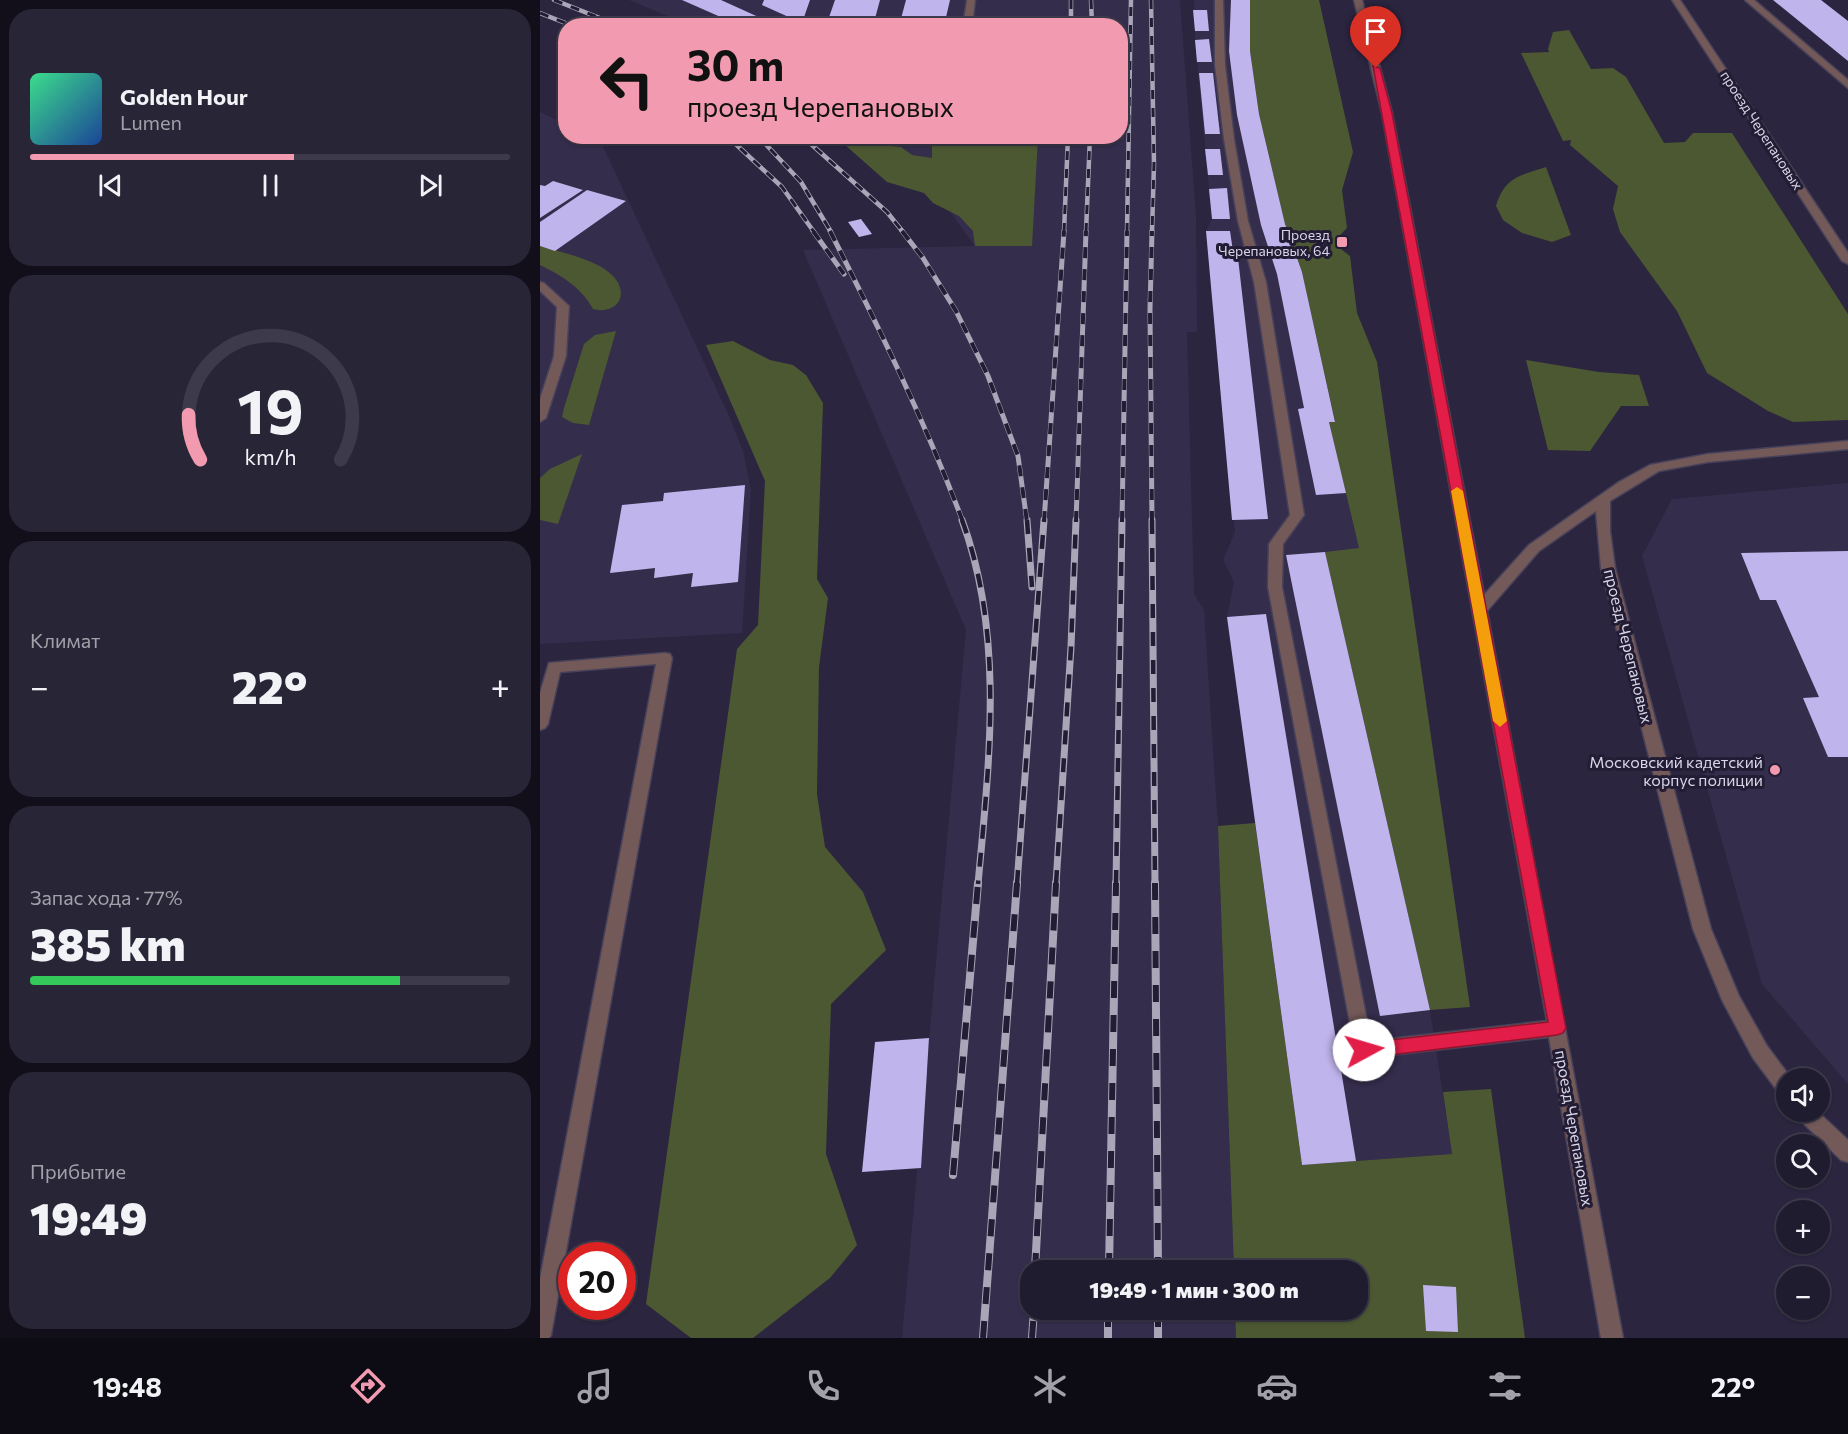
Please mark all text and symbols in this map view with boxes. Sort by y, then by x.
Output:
pin [1350,6,1401,68]
icon: arrive [1359,15,1392,48]
text: 30 m [687,38,784,90]
icon: left [588,42,666,120]
street label: проезд Черепановых [1717,67,1807,193]
text: Golden Hour [120,83,248,110]
text: проезд Черепановых [687,90,954,123]
text: Lumen [120,110,182,134]
icon: previous [94,169,127,202]
icon: pause [254,169,287,202]
icon: next [414,169,447,202]
place label: Проезд Черепановых, 64 [1218,226,1331,259]
marker: Проезд Черепановых, 64 [1335,235,1349,249]
text: 19 [237,371,303,447]
text: km/h [244,444,296,470]
street label: проезд Черепановых [1601,567,1657,726]
text: Климат [30,628,100,652]
text: 22° [232,658,308,713]
text: − [30,665,49,706]
text: + [491,665,510,706]
place label: Московский кадетский корпус полиции [1589,752,1763,789]
marker: Московский кадетский корпус полиции [1768,763,1782,777]
text: Запас хода · 77% [30,885,183,909]
text: 385 km [30,915,186,970]
position arrow [1332,1018,1396,1082]
street label: проезд Черепановых [1552,1048,1598,1208]
map controls [1776,1068,1830,1320]
button: sound [1776,1068,1830,1122]
button: search [1776,1134,1830,1188]
text: Прибытие [30,1159,126,1183]
text: 19:49 [30,1189,148,1244]
button: + [1776,1200,1830,1254]
speed limit sign: 20 [558,1242,636,1320]
button: − [1776,1266,1830,1320]
text: 19:49 · 1 мин · 300 m [1089,1276,1299,1303]
icon: directions [347,1365,389,1407]
icon: music [574,1365,616,1407]
icon: phone [802,1365,844,1407]
icon: climate [1029,1365,1071,1407]
icon: car [1256,1365,1298,1407]
icon: filters [1484,1365,1526,1407]
text: 19:48 [93,1370,162,1403]
text: 22° [1711,1370,1755,1403]

